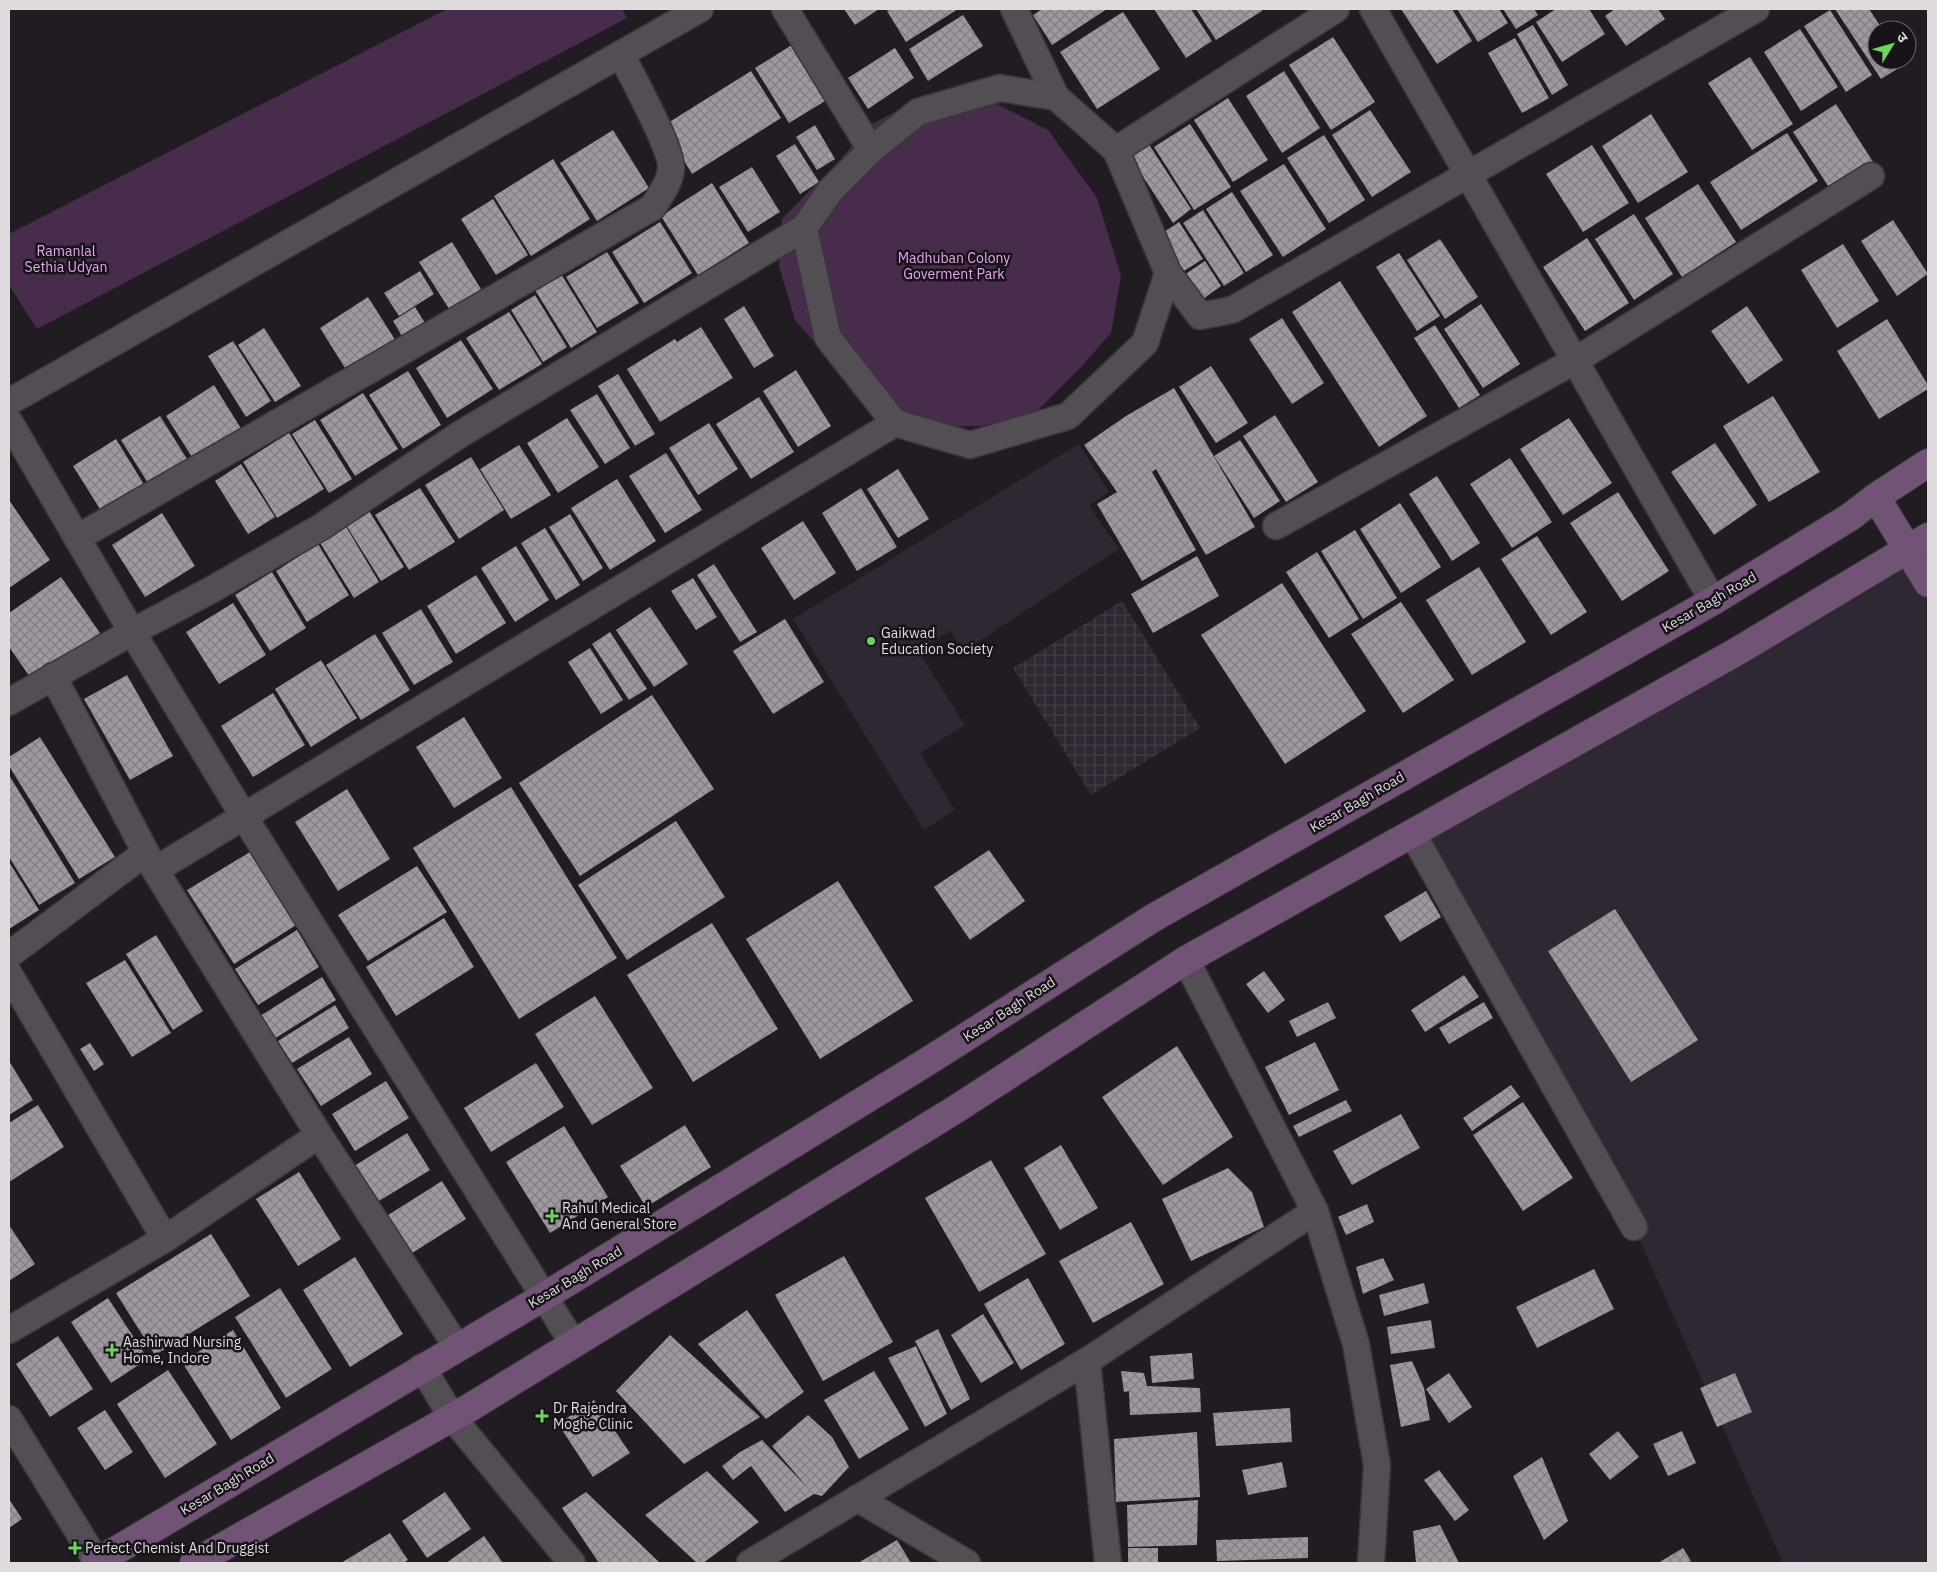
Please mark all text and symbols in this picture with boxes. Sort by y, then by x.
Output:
north arrow [1867,20,1917,70]
text: उ [1893,28,1913,47]
park label: Ramanlal Sethia Udyan [25,242,107,276]
park label: Madhuban Colony Goverment Park [898,249,1010,283]
street label: Kesar Bagh Road [1658,568,1760,636]
place label: Gaikwad Education Society [881,624,993,658]
marker: Gaikwad Education Society [865,635,877,647]
street label: Kesar Bagh Road [1306,768,1408,836]
street label: Kesar Bagh Road [959,972,1059,1046]
place label: Rahul Medical And General Store [562,1199,677,1233]
marker: Rahul Medical And General Store [546,1210,558,1222]
street label: Kesar Bagh Road [525,1242,625,1312]
place label: Aashirwad Nursing Home, Indore [123,1333,242,1367]
marker: Aashirwad Nursing Home, Indore [105,1343,119,1357]
place label: Dr Rajendra Moghe Clinic [553,1399,633,1433]
marker: Dr Rajendra Moghe Clinic [535,1409,549,1423]
street label: Kesar Bagh Road [177,1449,277,1519]
place label: Perfect Chemist And Druggist [85,1539,269,1557]
marker: Perfect Chemist And Druggist [69,1542,81,1554]

